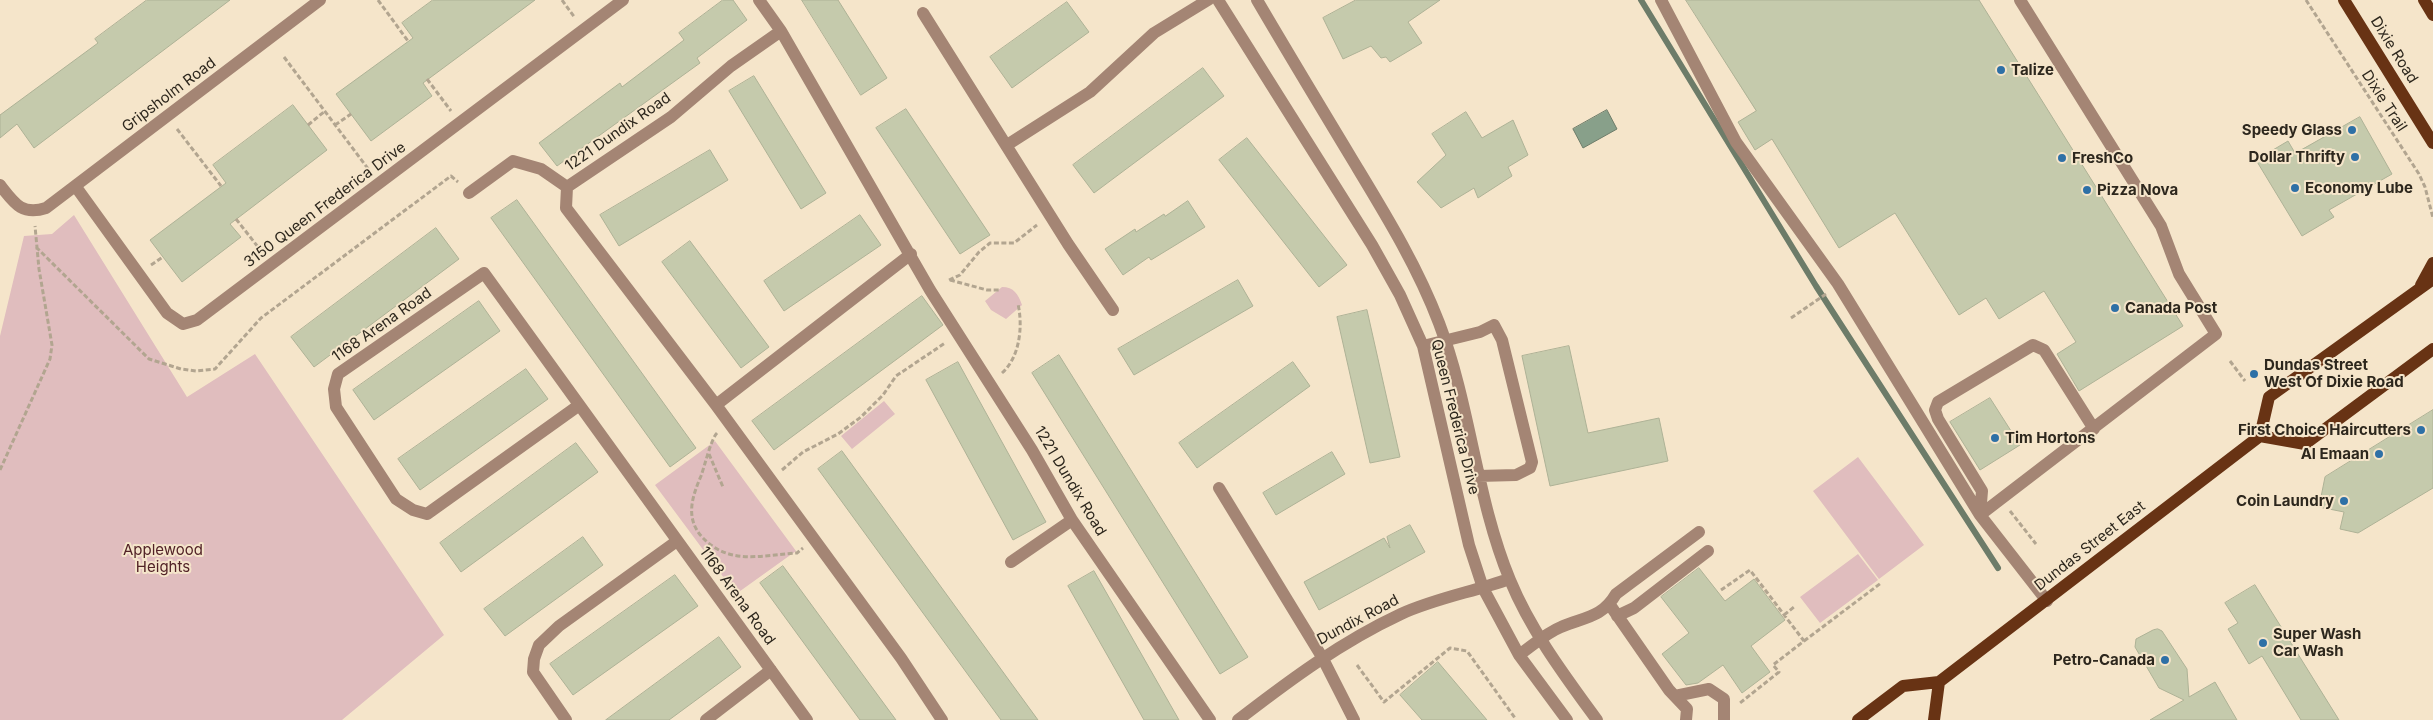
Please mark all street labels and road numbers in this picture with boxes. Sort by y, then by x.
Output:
street label: Dixie Road [2366,13,2422,87]
street label: Gripsholm Road [119,54,219,136]
street label: Dixie Trail [2358,67,2410,135]
street label: 1221 Dundix Road [562,89,674,175]
street label: 3150 Queen Frederica Drive [241,138,409,272]
street label: 1168 Arena Road [329,284,435,366]
street label: Queen Frederica Drive [1427,337,1483,497]
street label: 1221 Dundix Road [1030,423,1110,539]
street label: Dundas Street East [2031,497,2149,595]
street label: 1168 Arena Road [695,543,779,649]
street label: Dundix Road [1314,591,1402,649]

